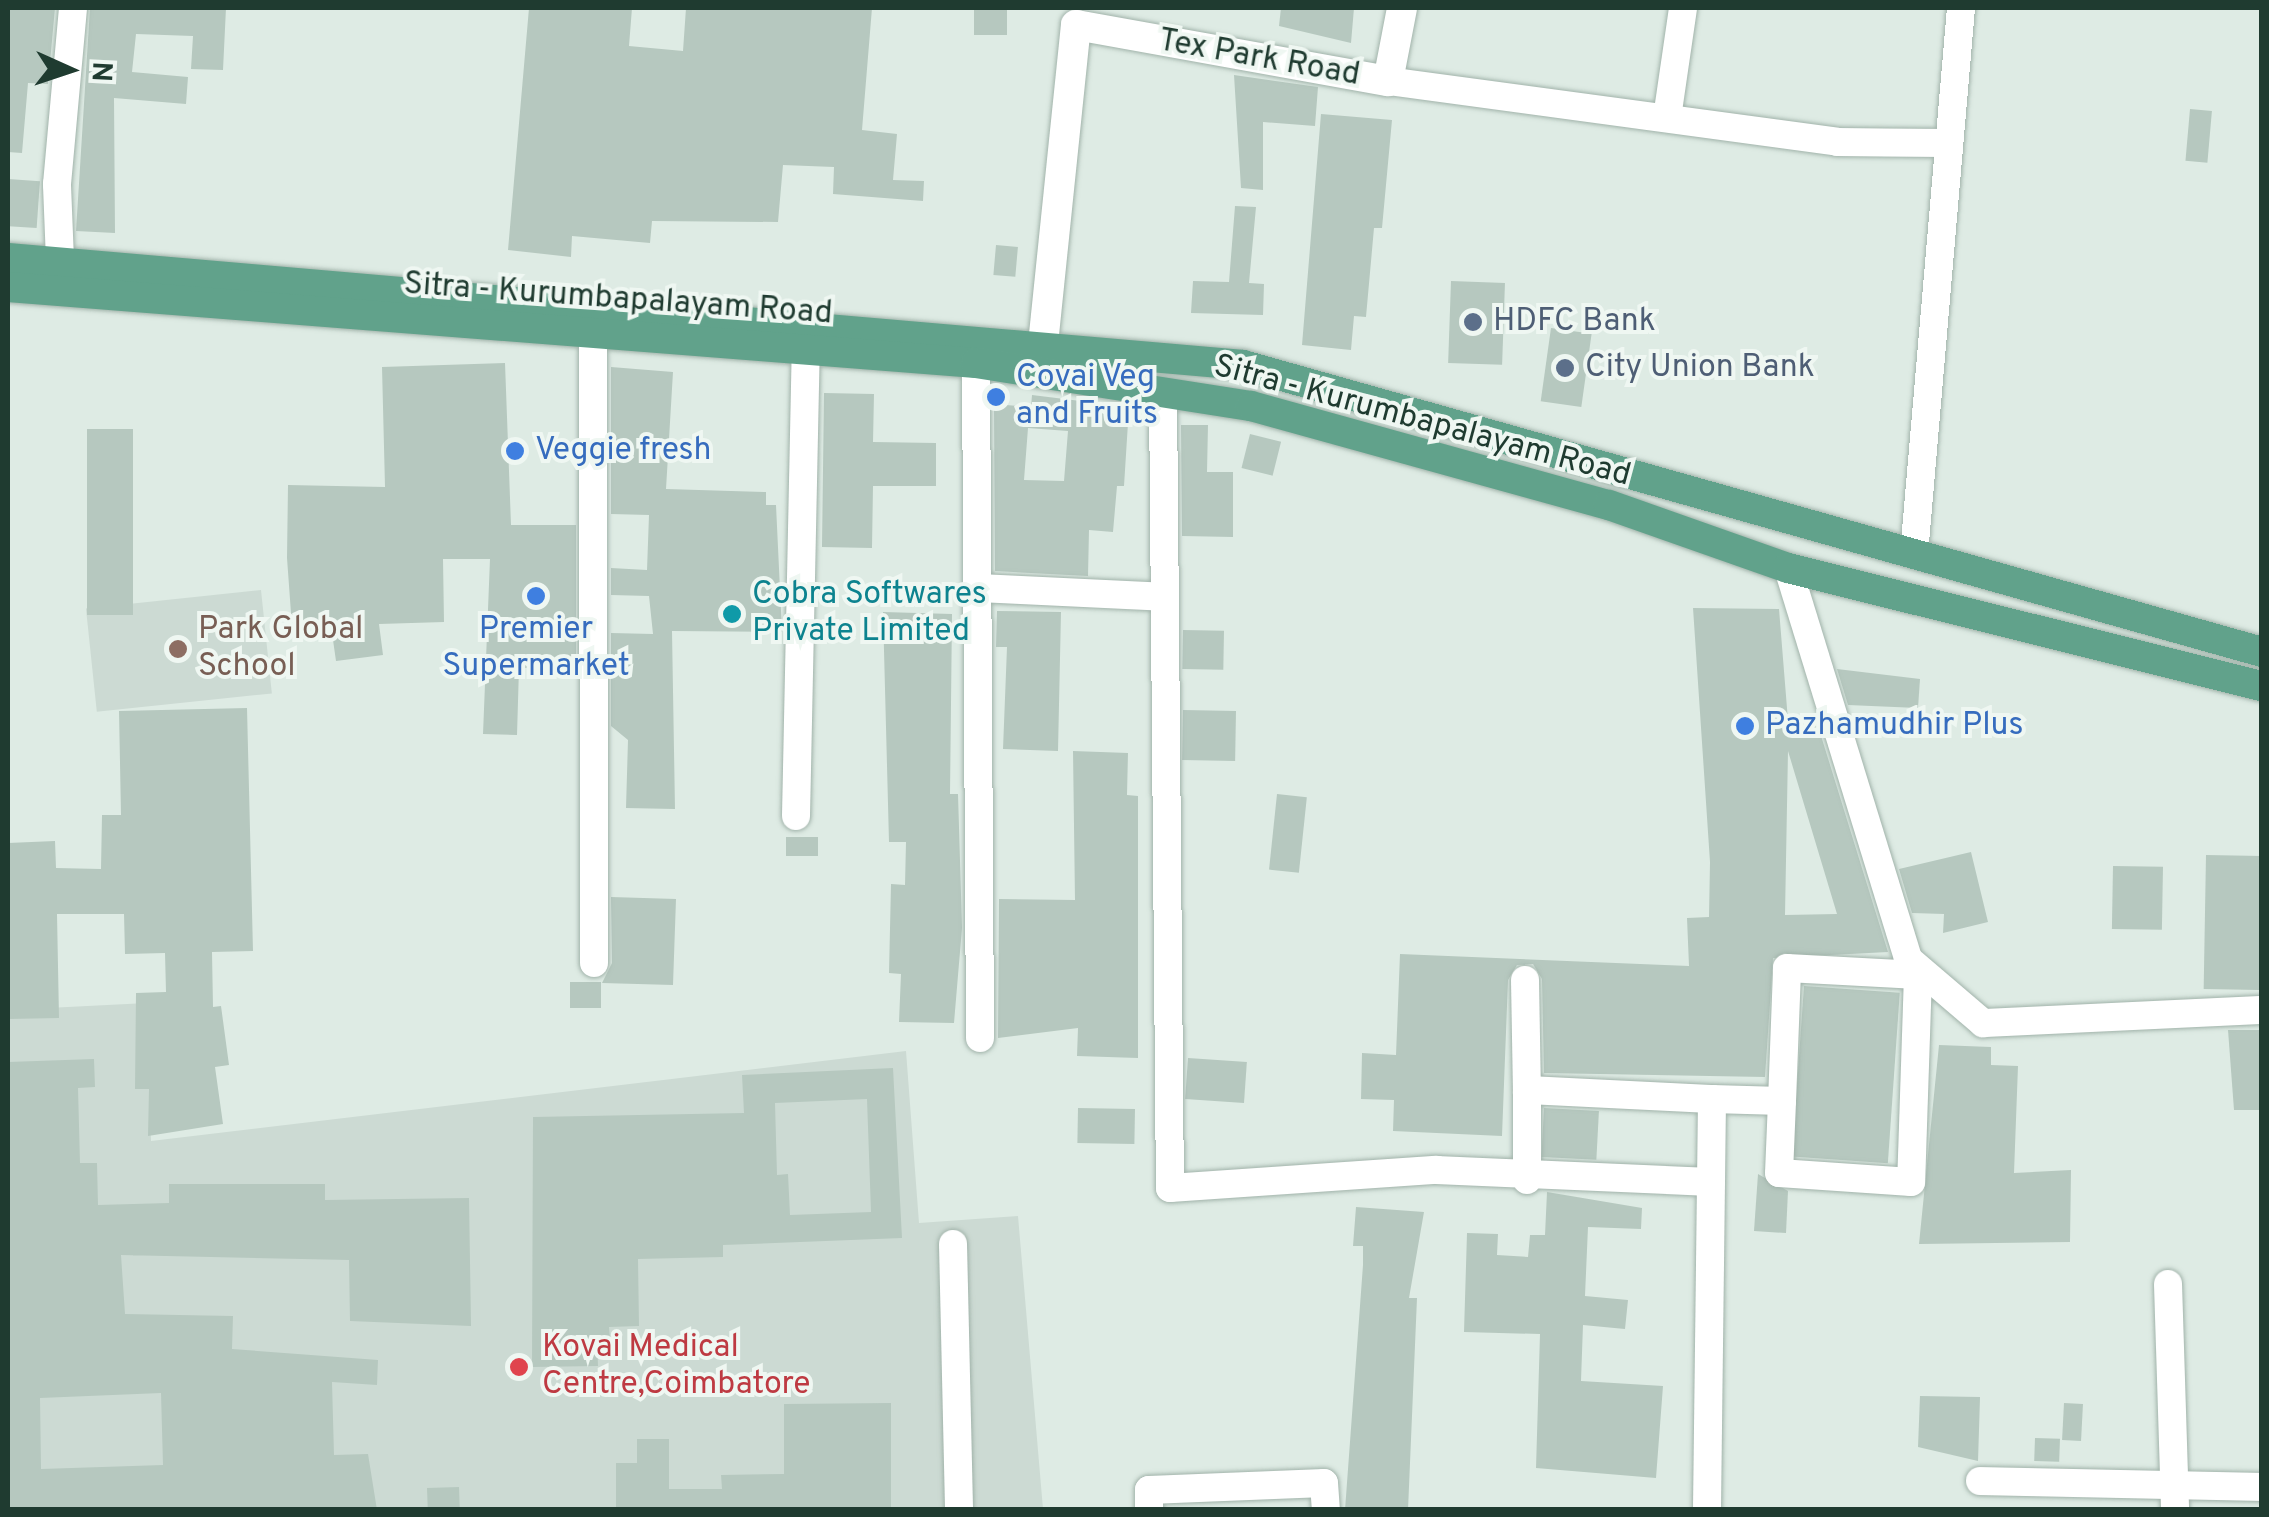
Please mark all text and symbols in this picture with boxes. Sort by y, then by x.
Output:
north arrow [20,20,120,120]
street label: Tex Park Road [1155,22,1363,96]
text: N [81,61,118,83]
street label: Sitra - Kurumbapalayam Road [402,266,834,334]
place label: HDFC Bank [1493,303,1656,341]
marker: HDFC Bank [1462,311,1484,333]
street label: Sitra - Kurumbapalayam Road [1210,348,1634,496]
place label: City Union Bank [1585,349,1815,387]
marker: City Union Bank [1554,357,1576,379]
place label: Covai Veg and Fruits [1016,360,1158,435]
marker: Covai Veg and Fruits [985,386,1007,408]
place label: Veggie fresh [535,432,712,470]
marker: Veggie fresh [504,440,526,462]
place label: Cobra Softwares Private Limited [752,577,987,652]
marker: Premier Supermarket [525,585,547,607]
marker: Cobra Softwares Private Limited [721,603,743,625]
place label: Park Global School [198,612,363,687]
place label: Premier Supermarket [442,612,630,687]
marker: Park Global School [167,638,189,660]
place label: Pazhamudhir Plus [1765,707,2024,745]
marker: Pazhamudhir Plus [1734,715,1756,737]
place label: Kovai Medical Centre,Coimbatore [542,1330,810,1405]
marker: Kovai Medical Centre,Coimbatore [506,1354,532,1380]

